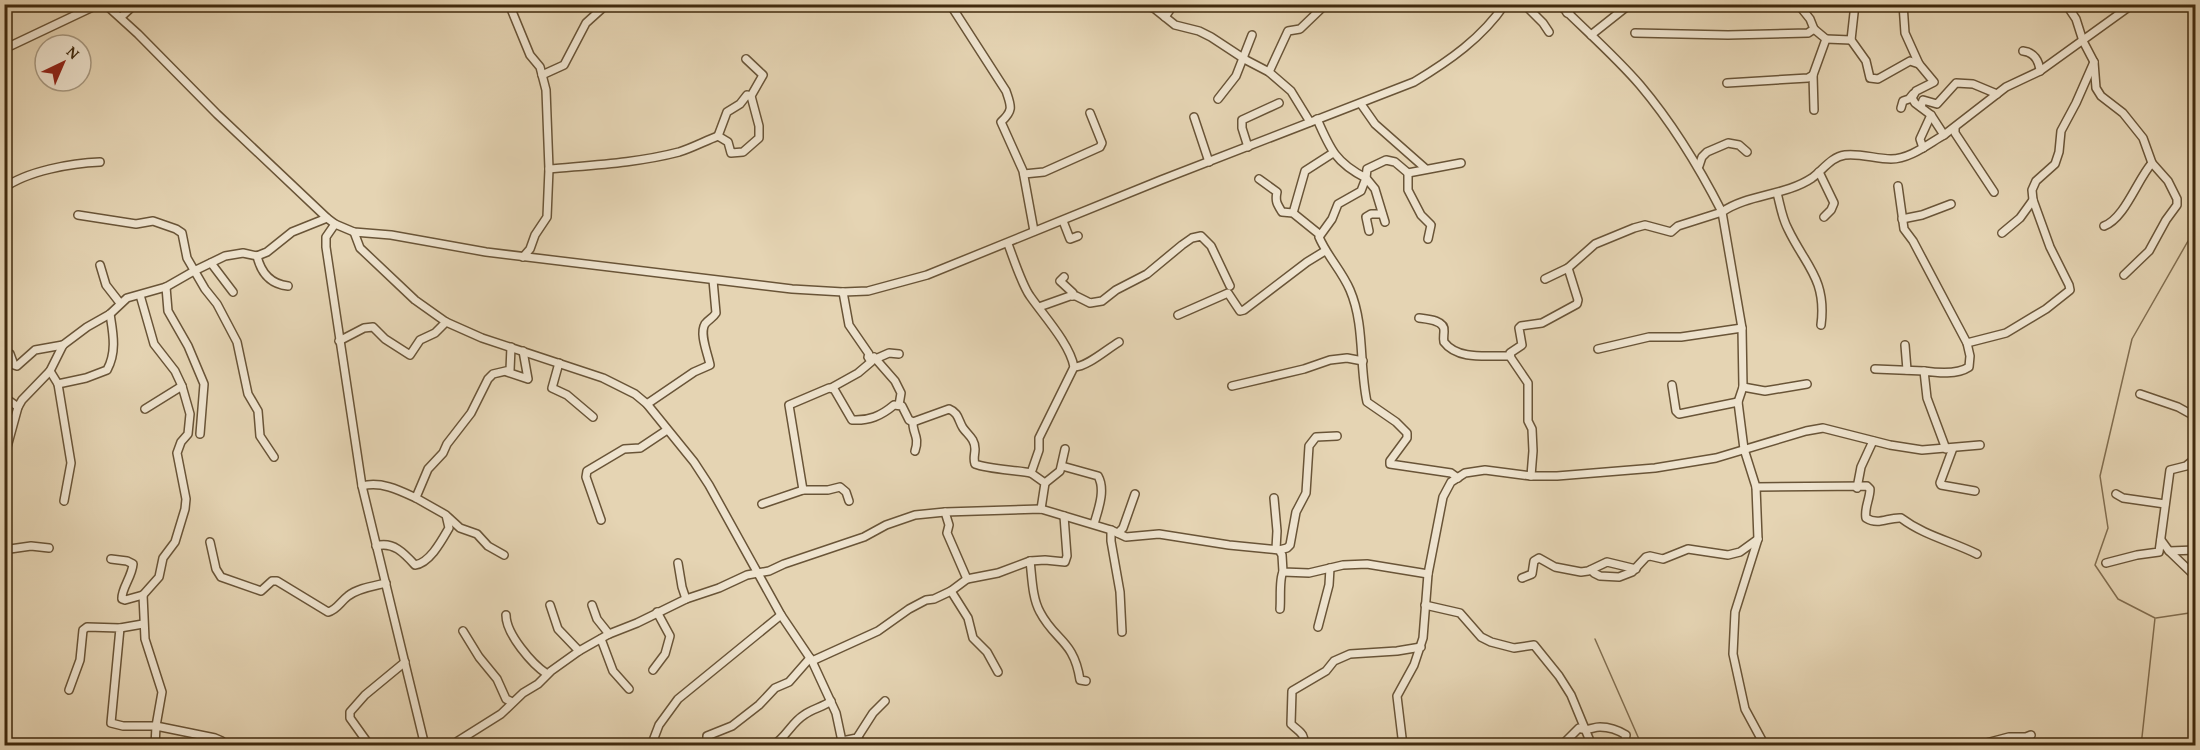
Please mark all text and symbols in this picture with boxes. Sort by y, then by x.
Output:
north arrow [33,33,93,93]
text: N [61,40,86,65]

